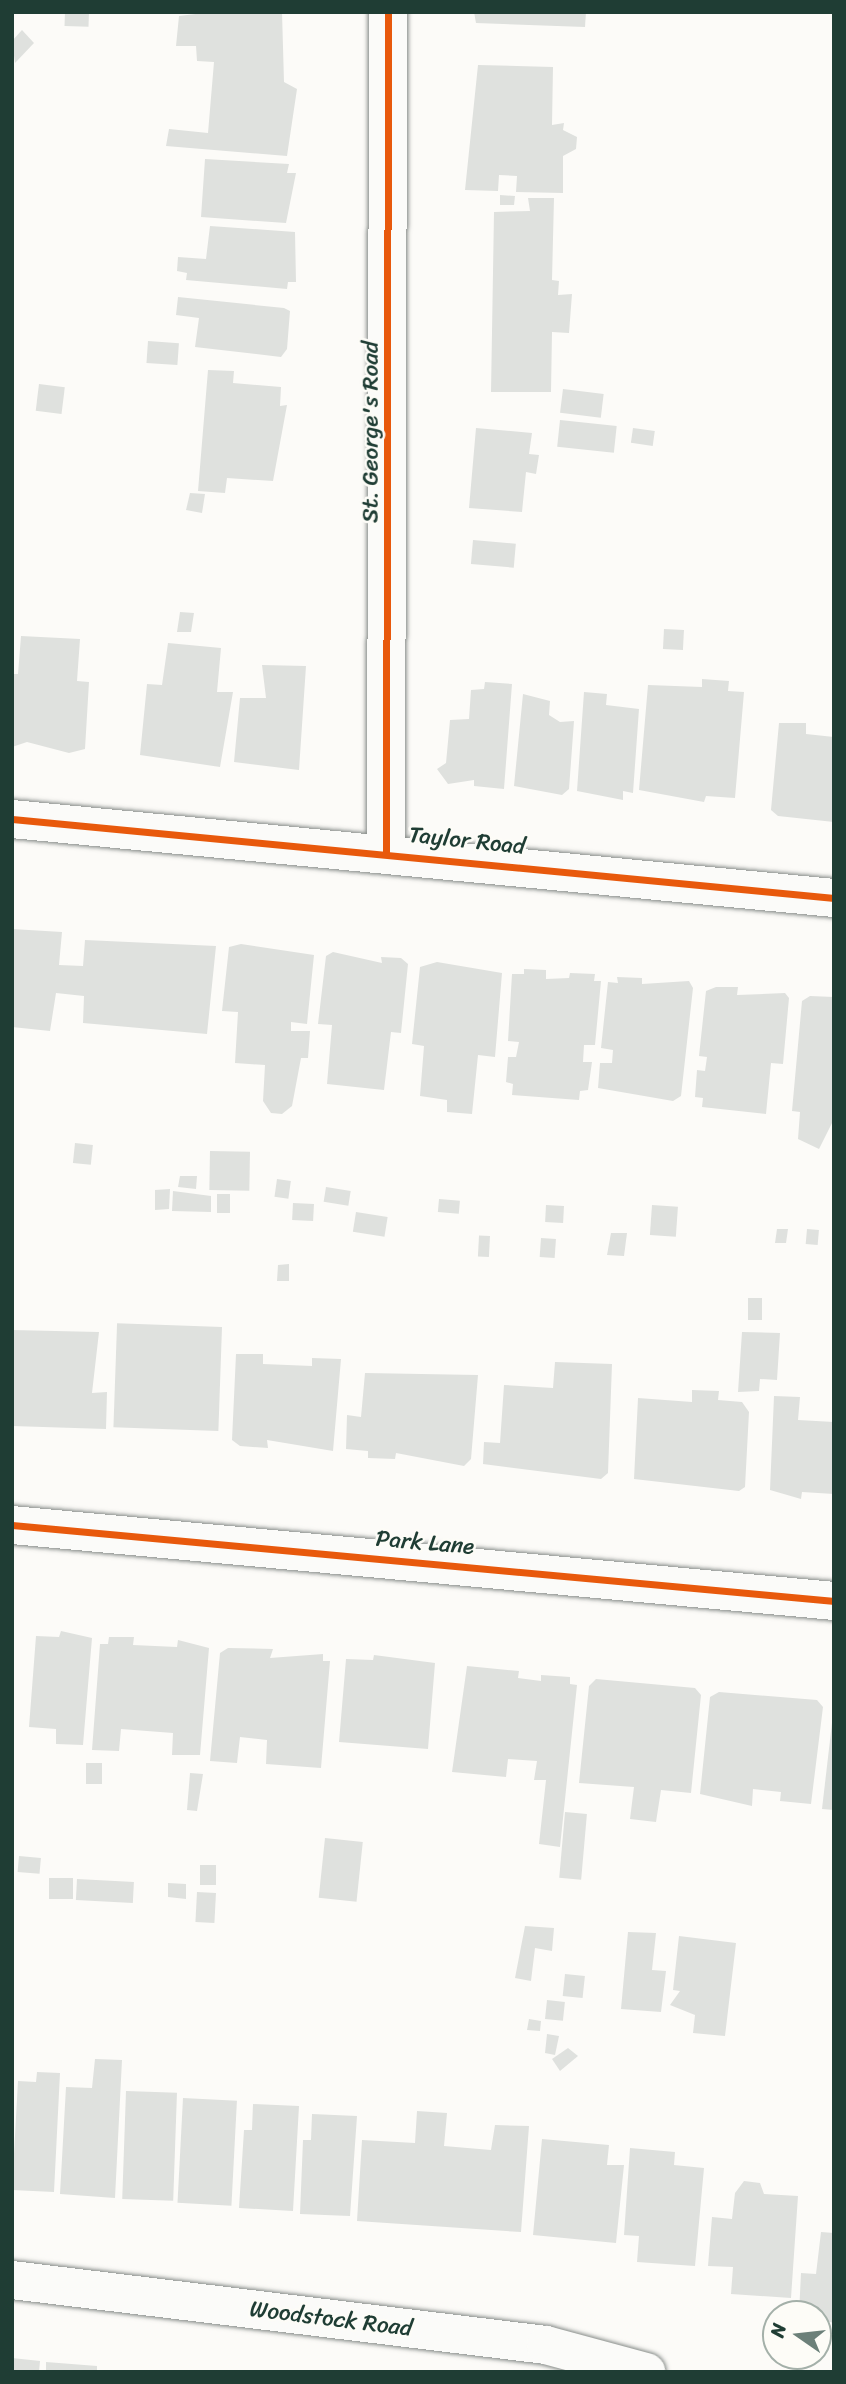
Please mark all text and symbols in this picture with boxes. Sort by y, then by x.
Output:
street label: St. George's Road [357,342,385,522]
street label: Taylor Road [407,821,527,861]
street label: Park Lane [374,1525,476,1561]
street label: Woodstock Road [248,2295,414,2343]
north arrow [762,2300,832,2370]
text: N [760,2320,796,2341]

